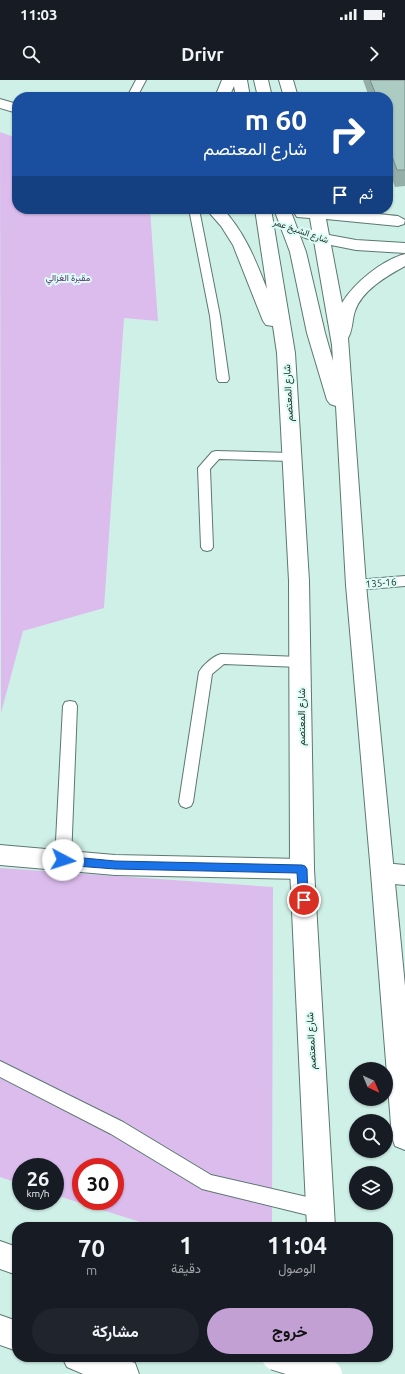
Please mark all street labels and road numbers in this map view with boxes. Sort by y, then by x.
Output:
street label: شارع الشيخ عمر [271,217,330,246]
street label: شارع المعتصم [281,364,296,422]
street label: 135-16 [365,576,397,590]
street label: شارع المعتصم [296,688,308,746]
street label: شارع المعتصم [304,1012,319,1070]

